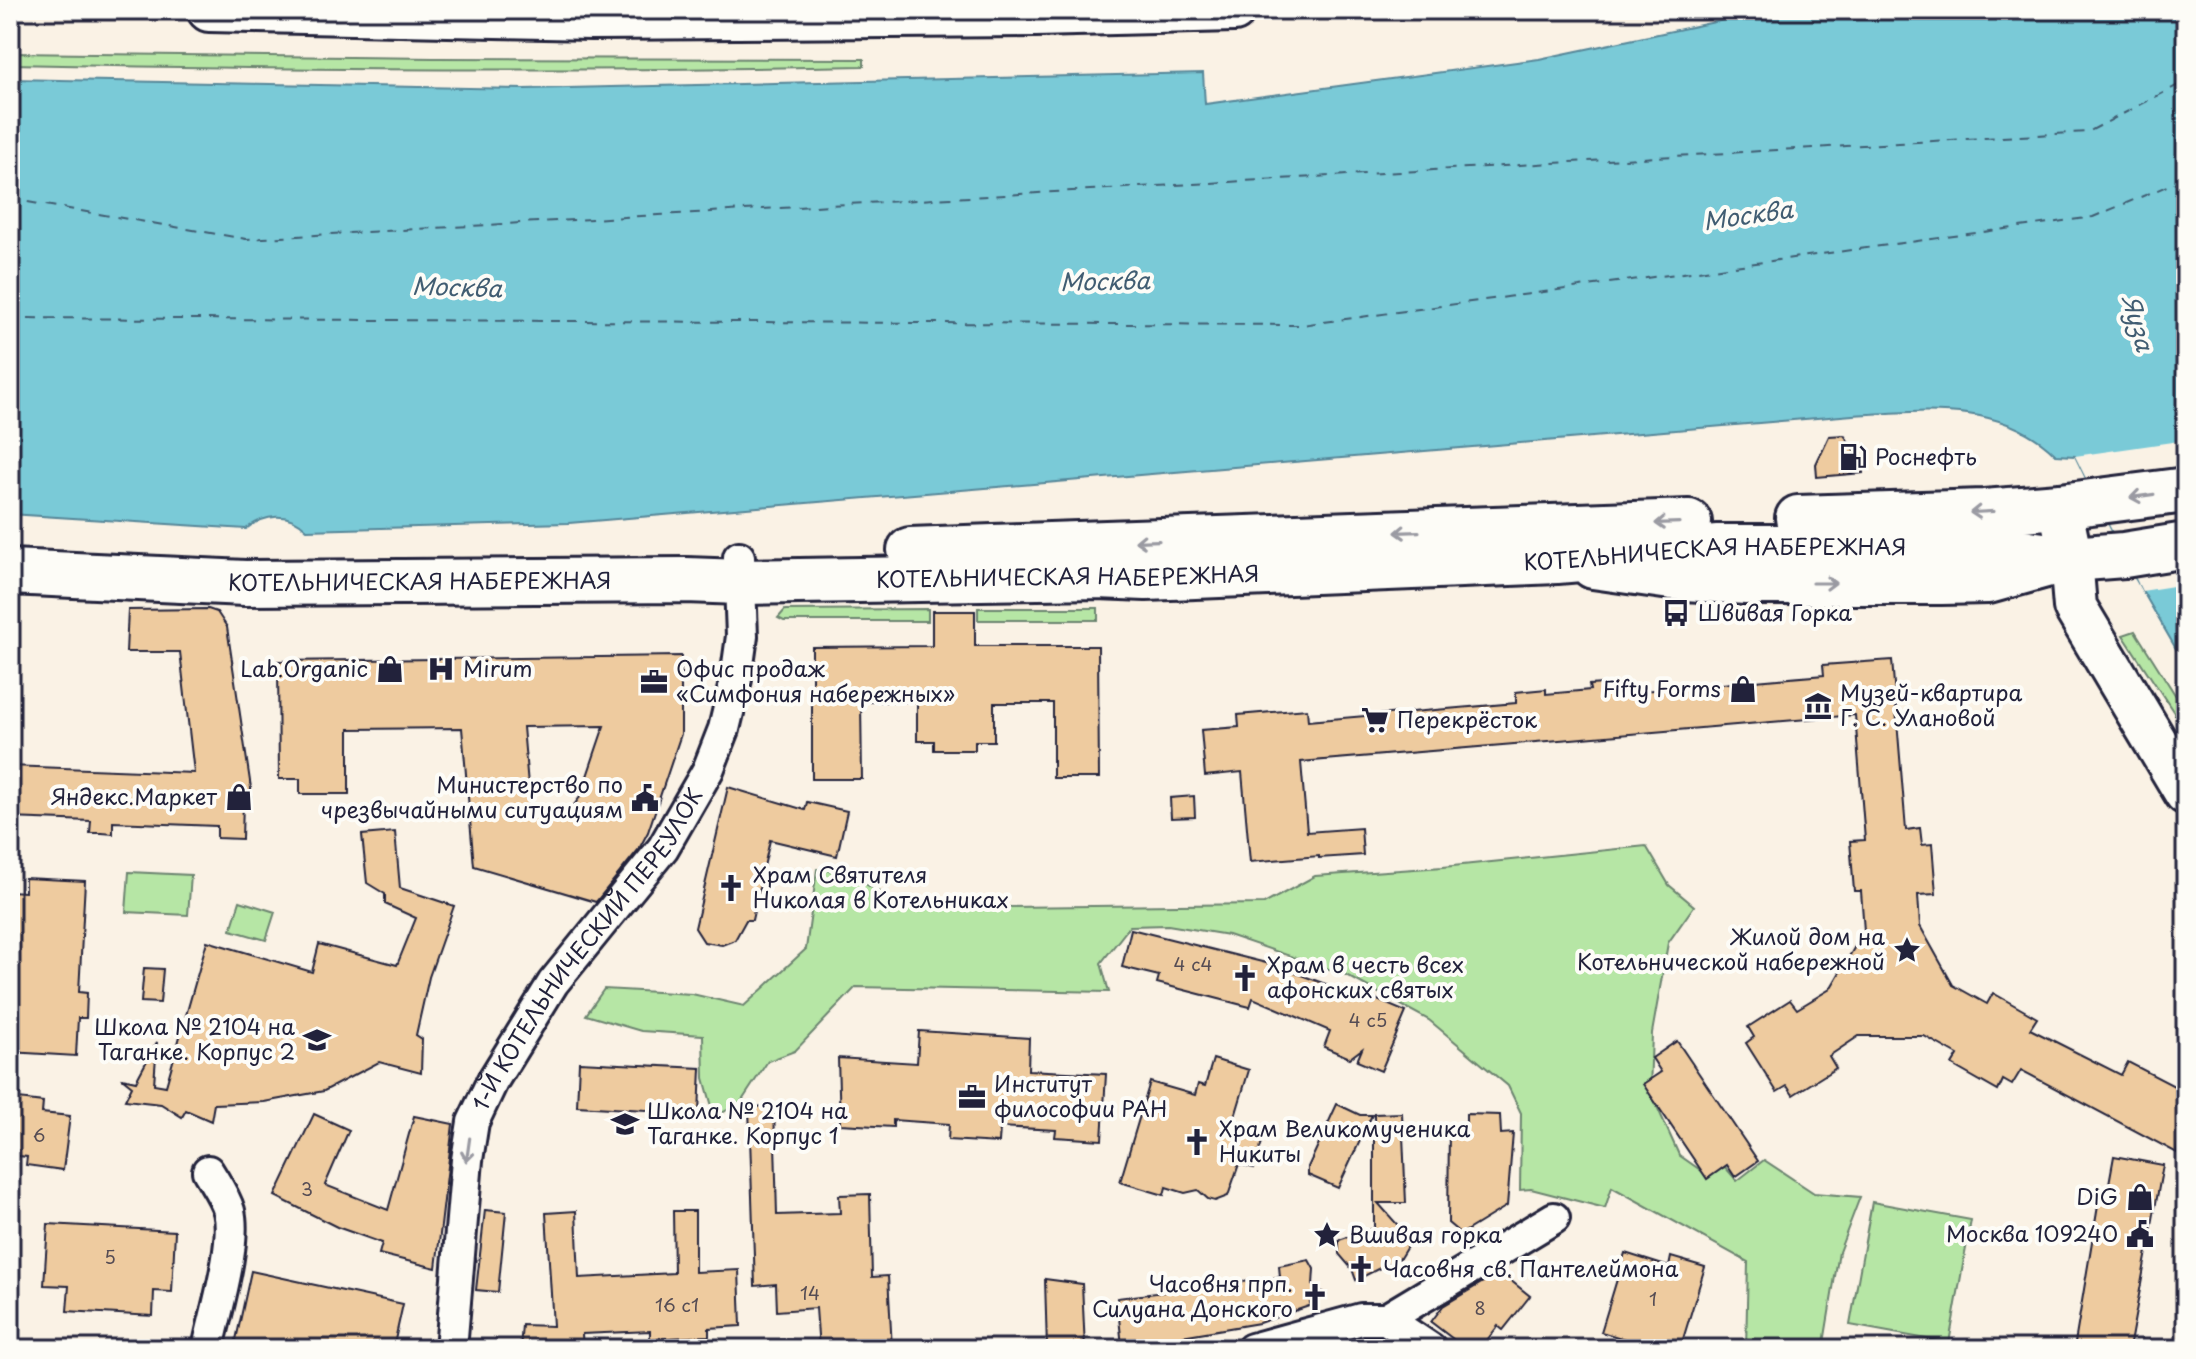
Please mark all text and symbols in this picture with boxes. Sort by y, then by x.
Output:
water label: Москва [1701,190,1796,238]
water label: Москва [1060,261,1151,299]
water label: Москва [411,266,504,306]
water label: Яуза [2114,290,2164,356]
place label: Роснефть [1875,439,1977,472]
fuel station icon: Роснефть [1838,442,1868,472]
one-way arrow [2130,489,2155,504]
one-way arrow [1970,504,1996,519]
one-way arrow [1654,515,1681,530]
one-way arrow [1394,524,1421,539]
street label: КОТЕЛЬНИЧЕСКАЯ НАБЕРЕЖНАЯ [1523,529,1906,577]
one-way arrow [1134,533,1161,548]
street label: КОТЕЛЬНИЧЕСКАЯ НАБЕРЕЖНАЯ [876,555,1260,595]
street label: КОТЕЛЬНИЧЕСКАЯ НАБЕРЕЖНАЯ [227,563,611,598]
one-way arrow [1810,575,1837,591]
place label: Швивая Горка [1698,595,1852,628]
bus stop icon: Швивая Горка [1661,598,1691,628]
place label: Lab.Organic [240,651,368,684]
place label: Mirum [463,651,533,684]
place label: Офис продаж «Симфония набережных» [676,651,955,709]
shop icon: Lab.Organic [375,654,405,684]
hospital icon: Mirum [426,654,456,684]
office icon: Офис продаж «Симфония набережных» [639,667,669,697]
place label: Fifty Forms [1602,671,1721,704]
shop icon: Fifty Forms [1728,674,1758,704]
place label: Музей-квартира Г. С. Улановой [1840,675,2022,733]
museum icon: Музей-квартира Г. С. Улановой [1803,691,1833,721]
place label: Перекрёсток [1397,702,1538,735]
supermarket icon: Перекрёсток [1360,705,1390,735]
place label: Министерство по чрезвычайными ситуациям [321,767,623,825]
place label: Яндекс.Маркет [51,779,217,812]
street label: 1-Й КОТЕЛЬНИЧЕСКИЙ ПЕРЕУЛОК [463,781,709,1116]
shop icon: Яндекс.Маркет [224,782,254,812]
public building icon: Министерство по чрезвычайными ситуациям [630,783,660,813]
place label: Храм Святителя Николая в Котельниках [753,857,1009,915]
church icon: Храм Святителя Николая в Котельниках [716,873,746,903]
place label: Жилой дом на Котельнической набережной [1577,919,1885,977]
place icon: Жилой дом на Котельнической набережной [1892,935,1922,965]
place label: Храм в честь всех афонских святых [1267,947,1464,1005]
house number: 4 с4 [1174,950,1213,977]
church icon: Храм в честь всех афонских святых [1230,963,1260,993]
house number: 4 с5 [1349,1006,1387,1033]
place label: Школа № 2104 на Таганке. Корпус 2 [94,1009,295,1067]
school or university icon: Школа № 2104 на Таганке. Корпус 2 [302,1025,332,1055]
place label: Институт философии РАН [994,1066,1167,1124]
office icon: Институт философии РАН [957,1082,987,1112]
place label: Школа № 2104 на Таганке. Корпус 1 [647,1093,848,1151]
school or university icon: Школа № 2104 на Таганке. Корпус 1 [610,1109,640,1139]
place label: Храм Великомученика Никиты [1219,1111,1470,1169]
house number: 6 [33,1121,45,1148]
church icon: Храм Великомученика Никиты [1182,1127,1212,1157]
one-way arrow [460,1137,475,1163]
house number: 3 [301,1175,313,1202]
place label: DiG [2076,1179,2118,1212]
shop icon: DiG [2125,1182,2155,1212]
place label: Москва 109240 [1946,1216,2118,1249]
place label: Вшивая горка [1349,1217,1502,1250]
public building icon: Москва 109240 [2125,1219,2155,1249]
place icon: Вшивая горка [1312,1220,1342,1250]
house number: 5 [104,1243,116,1270]
place label: Часовня св. Пантелеймона [1383,1251,1679,1284]
church icon: Часовня св. Пантелеймона [1346,1254,1376,1284]
place label: Часовня прп. Силуана Донского [1092,1266,1293,1324]
house number: 14 [800,1279,820,1306]
church icon: Часовня прп. Силуана Донского [1300,1282,1330,1312]
house number: 1 [1649,1285,1657,1312]
house number: 16 с1 [655,1291,699,1318]
house number: 8 [1474,1294,1486,1321]

